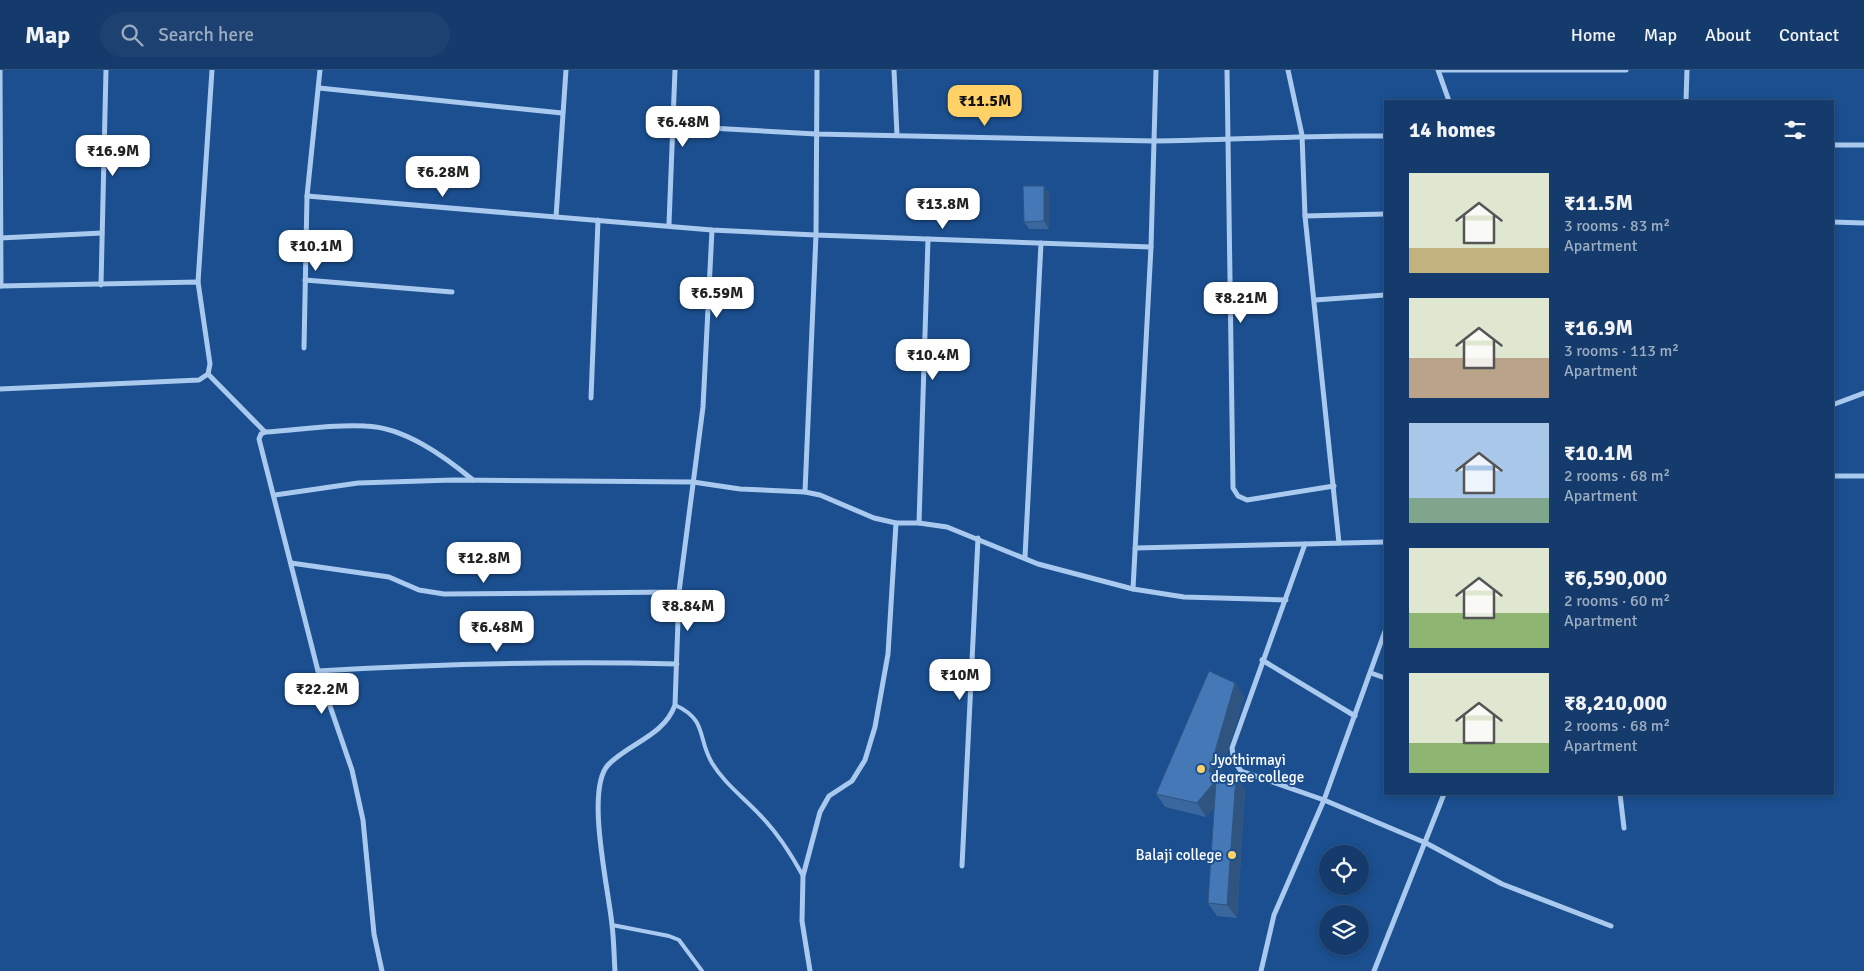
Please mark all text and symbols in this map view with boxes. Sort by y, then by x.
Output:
search box [100,12,450,57]
text: Map [25,20,70,50]
icon: search [118,21,146,49]
text: Search here [158,23,254,47]
text: Home [1571,24,1616,46]
text: Map [1644,24,1677,46]
text: About [1705,24,1751,46]
text: Contact [1779,24,1839,46]
pin: ₹11.5M [944,85,1026,127]
text: ₹11.5M [959,91,1011,111]
pin: ₹6.48M [642,106,724,148]
text: ₹6.48M [657,112,709,132]
icon: filters [1781,116,1809,144]
text: 14 homes [1409,117,1495,143]
pin: ₹16.9M [72,134,154,177]
text: ₹16.9M [87,141,139,161]
pin: ₹6.28M [402,156,484,198]
text: ₹6.28M [417,162,469,182]
pin: ₹13.8M [902,188,984,230]
text: ₹11.5M [1564,190,1633,216]
icon: home [1449,193,1509,253]
text: ₹13.8M [917,194,969,214]
text: 3 rooms · 83 m² [1564,216,1670,236]
pin: ₹10.1M [275,230,357,272]
text: ₹10.1M [290,236,342,256]
text: Apartment [1564,236,1637,256]
pin: ₹6.59M [676,276,758,319]
pin: ₹8.21M [1200,282,1282,324]
text: ₹6.59M [691,283,743,303]
text: ₹8.21M [1215,288,1267,308]
text: ₹16.9M [1564,315,1633,341]
icon: home [1449,318,1509,378]
pin: ₹10.4M [892,338,974,381]
text: 3 rooms · 113 m² [1564,341,1679,361]
text: ₹10.4M [907,345,959,365]
text: Apartment [1564,361,1637,381]
text: ₹10.1M [1564,440,1633,466]
icon: home [1449,443,1509,503]
text: 2 rooms · 68 m² [1564,466,1670,486]
text: Apartment [1564,486,1637,506]
pin: ₹12.8M [443,542,525,584]
text: ₹12.8M [458,548,510,568]
text: ₹6,590,000 [1564,565,1667,591]
icon: home [1449,568,1509,628]
pin: ₹8.84M [647,590,729,632]
text: 2 rooms · 60 m² [1564,591,1670,611]
text: ₹8.84M [662,596,714,616]
pin: ₹6.48M [456,610,538,653]
text: Apartment [1564,611,1637,631]
text: ₹6.48M [471,617,523,637]
pin: ₹10M [930,658,990,701]
text: ₹10M [940,665,980,685]
pin: ₹22.2M [281,672,363,715]
text: ₹22.2M [296,679,348,699]
text: ₹8,210,000 [1564,690,1667,716]
icon: home [1449,693,1509,753]
text: 2 rooms · 68 m² [1564,716,1670,736]
text: Apartment [1564,736,1637,756]
place label: Jyothirmayi degree college [1211,751,1304,786]
marker: Jyothirmayi degree college [1195,763,1207,775]
map controls [1319,845,1369,955]
button: locate [1319,845,1369,895]
place label: Balaji college [1136,846,1222,864]
marker: Balaji college [1226,849,1238,861]
button: layers [1319,905,1369,955]

